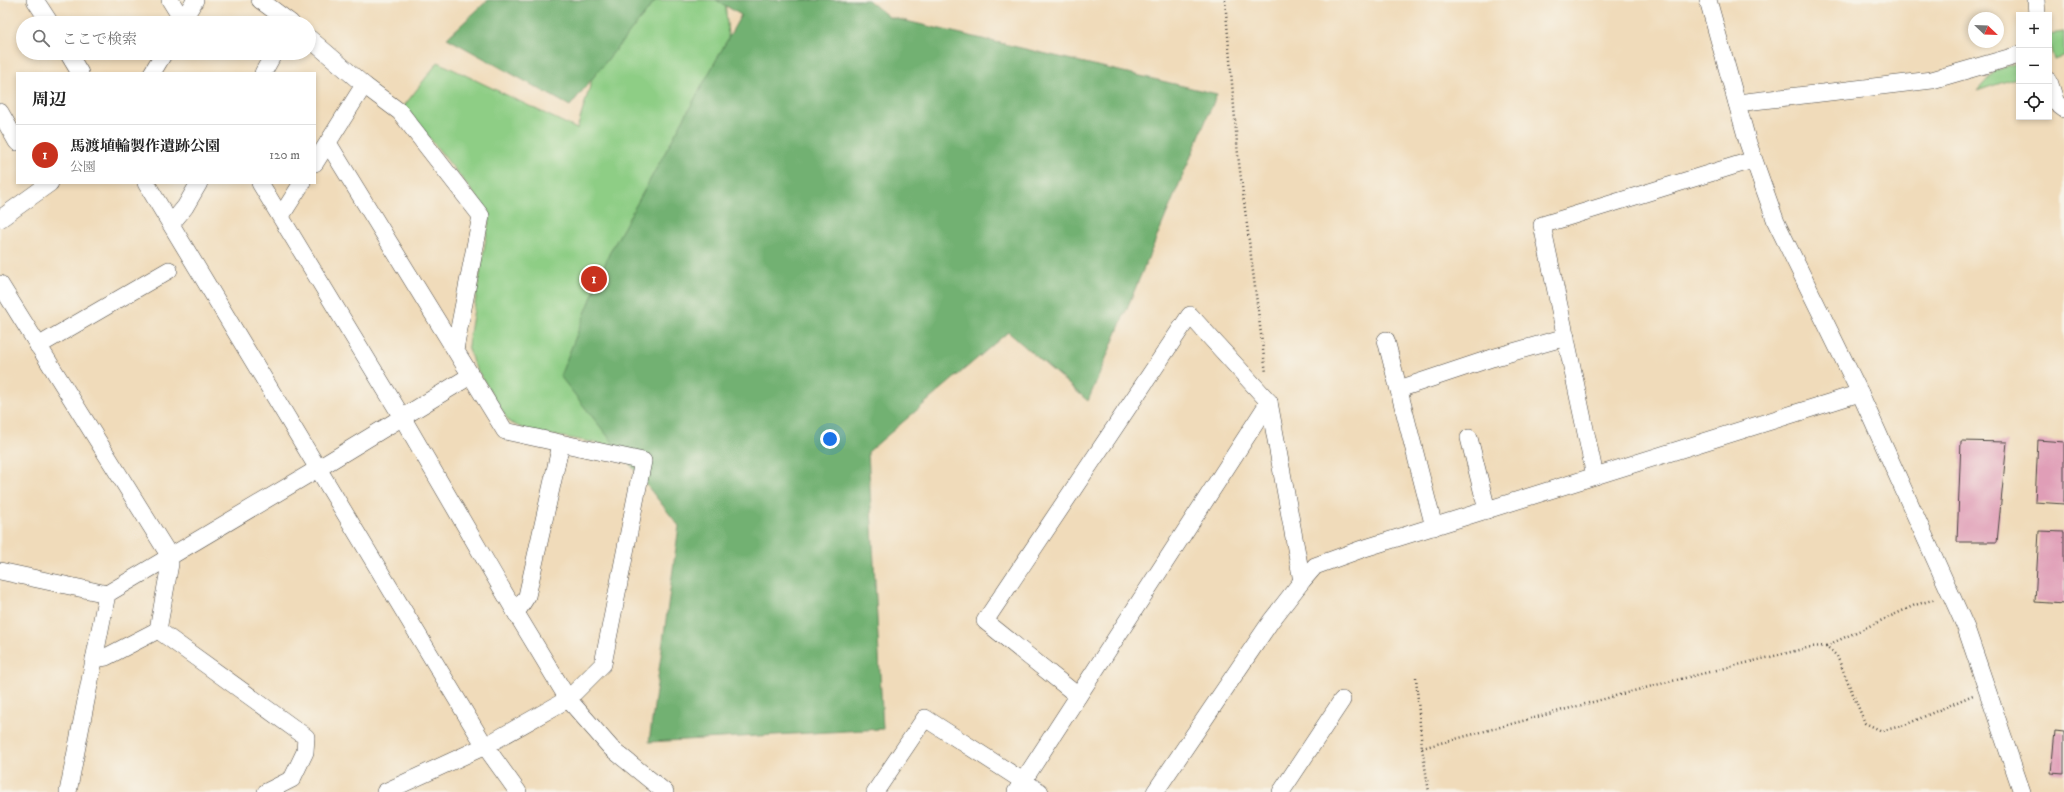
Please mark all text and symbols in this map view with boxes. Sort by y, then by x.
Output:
north arrow [1968,12,2004,48]
map controls [2016,12,2052,120]
button: + [2016,12,2052,48]
search box [16,16,316,60]
icon: search [30,27,52,49]
text: ここで検索 [62,30,137,49]
button: − [2016,48,2052,84]
button: locate [2016,84,2052,120]
text: 周辺 [32,89,66,111]
text: 馬渡埴輪製作遺跡公園 [70,137,220,156]
text: 1 [43,147,47,163]
text: 120 m [269,147,300,163]
text: 公園 [70,159,96,175]
pin: 1 [581,264,607,294]
your location [820,429,840,449]

